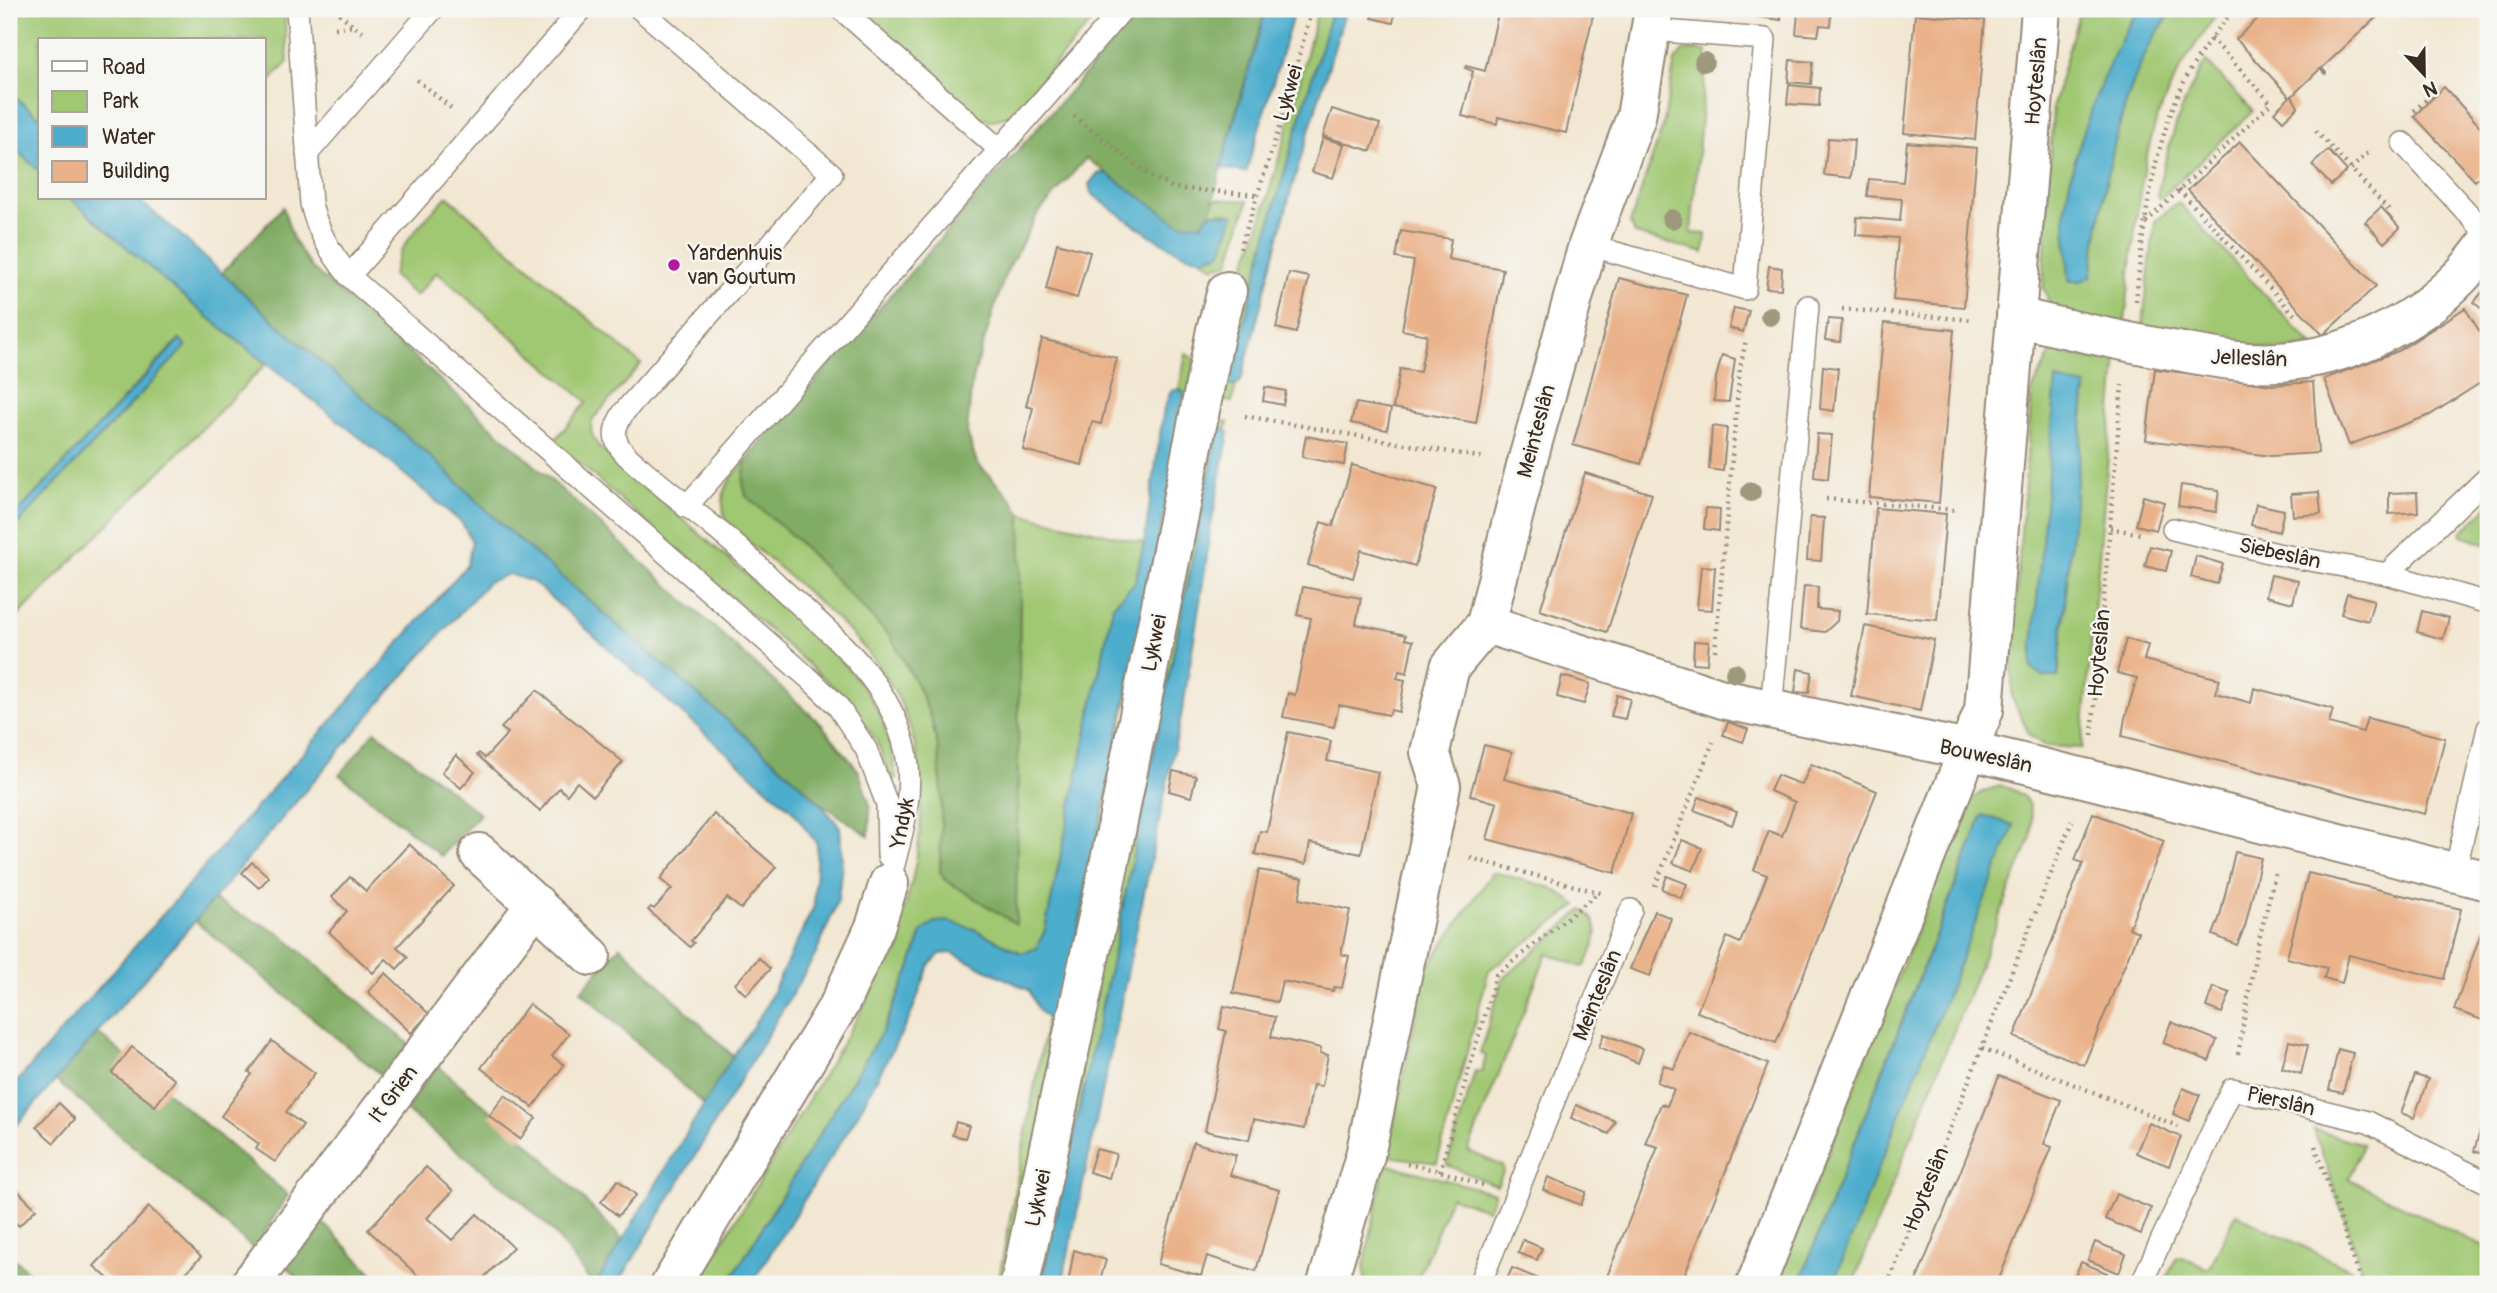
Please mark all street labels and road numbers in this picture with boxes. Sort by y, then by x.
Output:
street label: Hoyteslân [2019,36,2054,126]
street label: Lykwei [1268,61,1309,125]
street label: Jelleslân [2210,344,2288,373]
street label: Meinteslân [1511,381,1562,481]
street label: Siebeslân [2236,532,2323,575]
street label: Hoyteslân [2082,608,2117,698]
street label: Lykwei [1136,612,1173,674]
street label: Bouweslân [1937,733,2035,779]
street label: Yndyk [884,795,921,852]
street label: Meinteslân [1567,946,1628,1045]
street label: It Grien [363,1060,424,1129]
street label: Pierslân [2244,1081,2318,1122]
street label: Hoyteslân [1897,1143,1956,1235]
street label: Lykwei [1019,1167,1058,1229]

